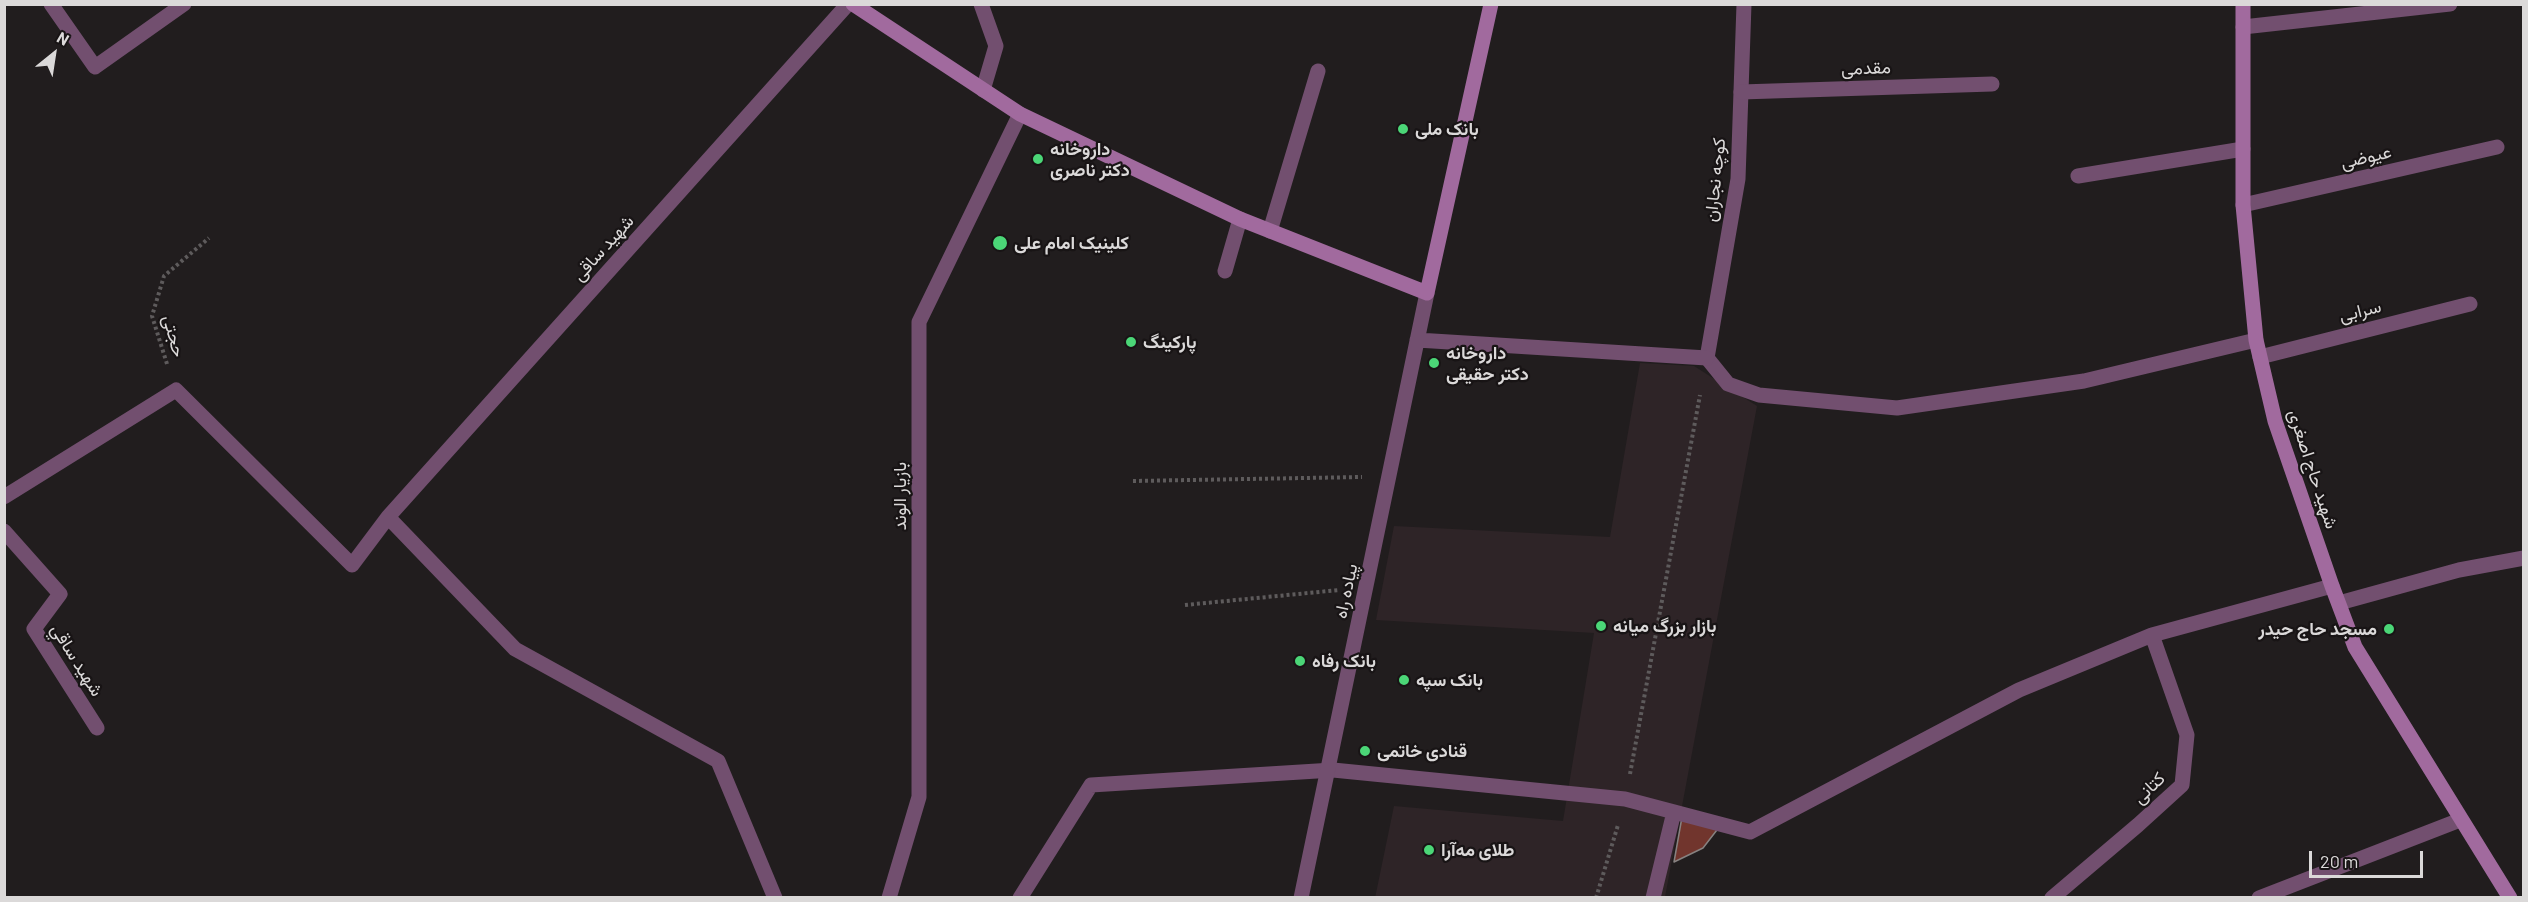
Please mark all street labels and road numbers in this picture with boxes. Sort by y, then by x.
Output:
street label: مقدمی [1841,56,1891,80]
street label: کوچه نجاران [1700,137,1730,223]
street label: عیوضی [2338,141,2394,173]
street label: شهید ساقی [568,210,638,286]
street label: سرابی [2337,295,2383,327]
street label: حجتی [158,313,190,359]
street label: شهید حاج اصغری [2283,406,2343,532]
street label: بازیار الوند [889,462,911,530]
street label: پیاده راه [1330,562,1362,620]
street label: شهيد ساقي [46,620,108,700]
street label: کتانی [2128,768,2170,808]

